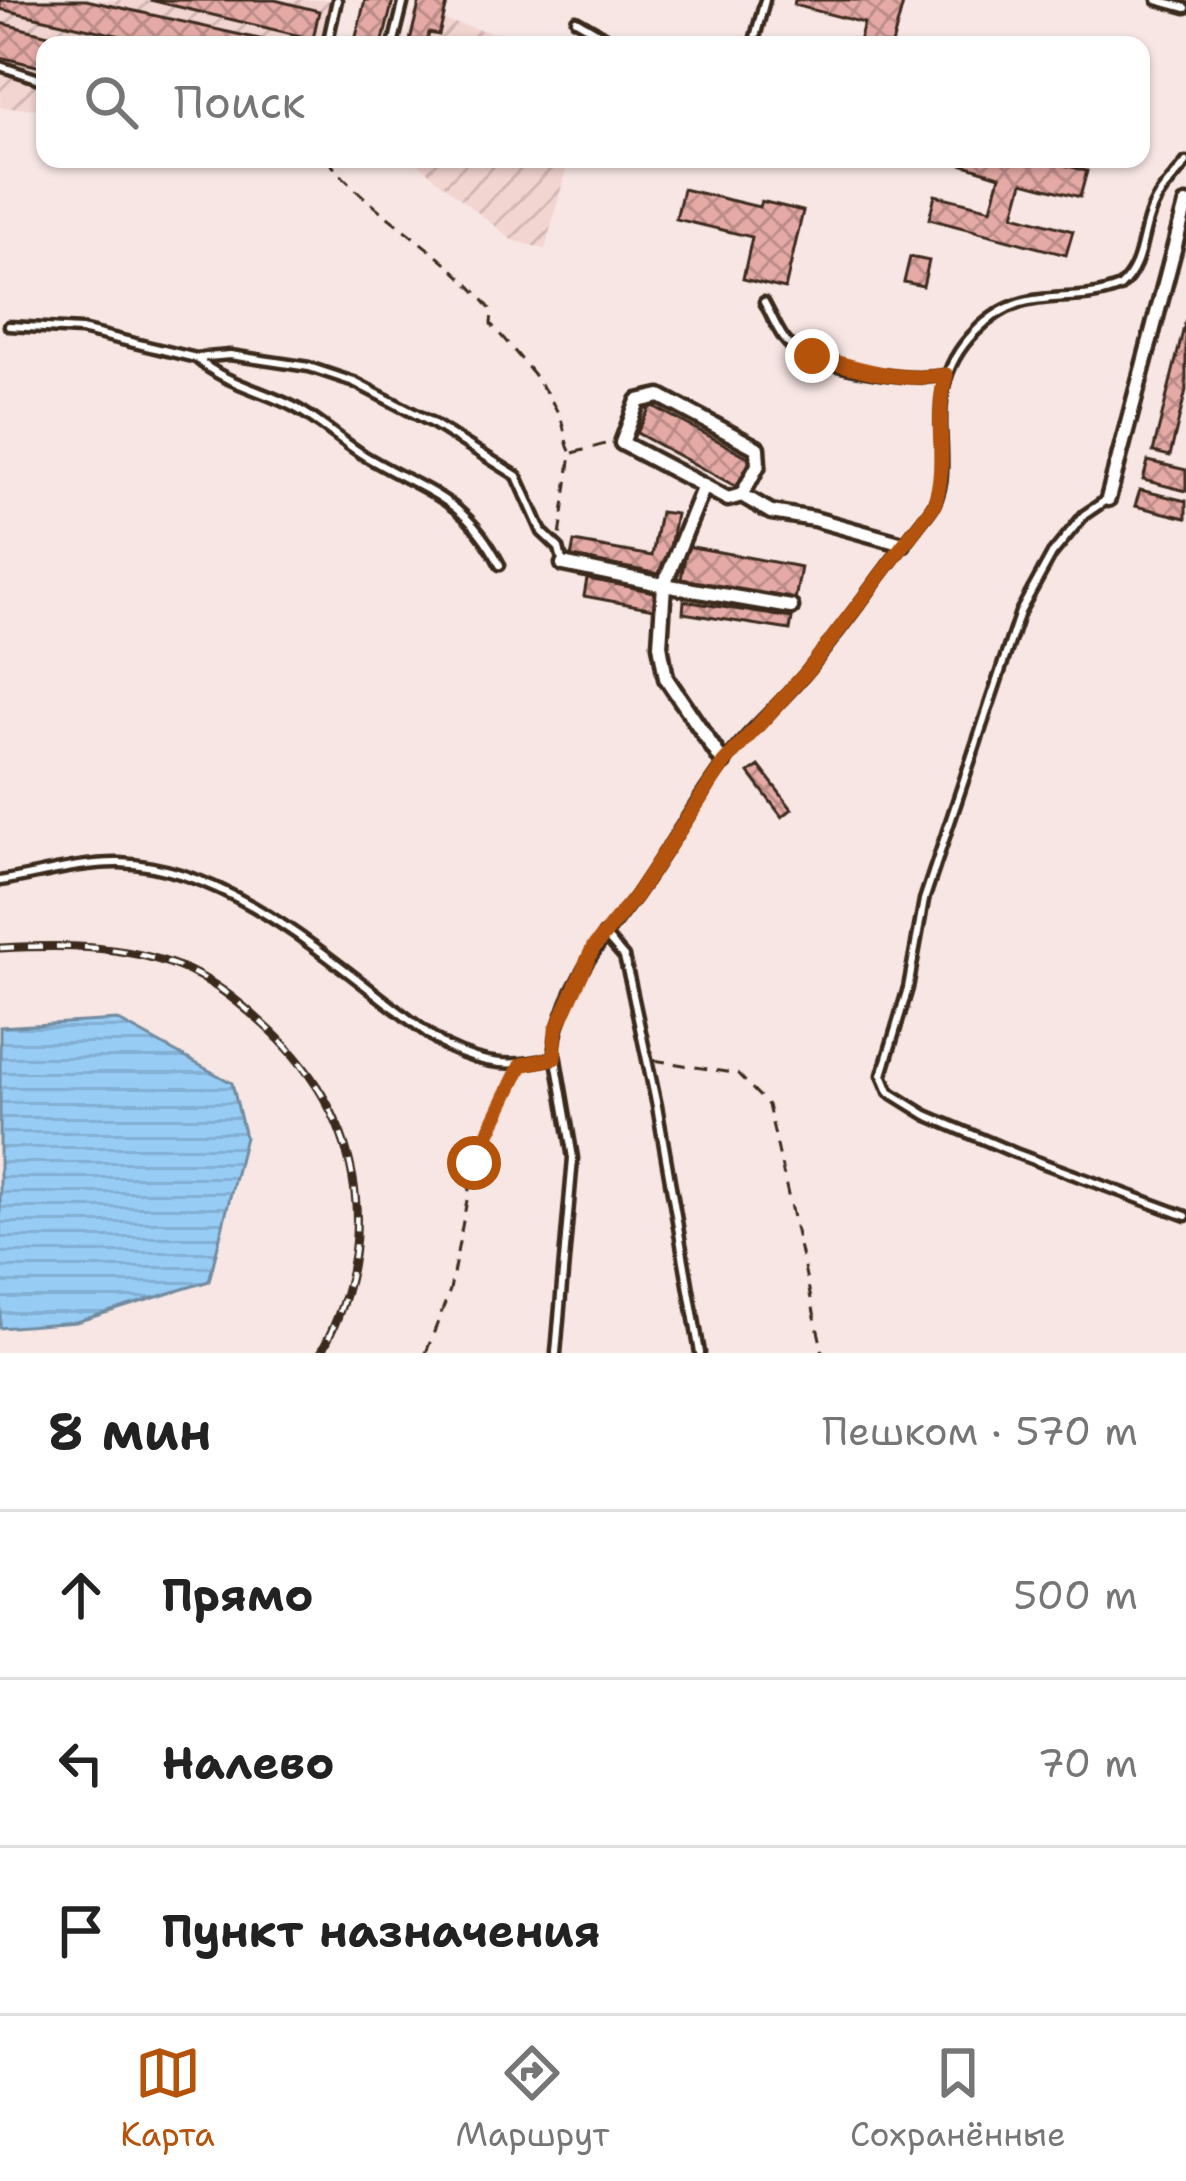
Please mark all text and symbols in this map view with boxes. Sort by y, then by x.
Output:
search box [36,36,1150,168]
icon: search [78,69,144,135]
text: Поиск [174,72,305,132]
route end [785,329,839,383]
route start [447,1136,501,1190]
text: 8 мин [48,1397,212,1465]
text: Пешком · 570 m [822,1405,1138,1457]
icon: ahead [48,1562,114,1628]
text: Прямо [162,1565,313,1625]
text: 500 m [1013,1569,1138,1621]
icon: left [48,1730,114,1796]
text: Налево [162,1733,335,1793]
text: 70 m [1037,1737,1138,1789]
icon: arrive [48,1898,114,1964]
text: Пункт назначения [162,1901,601,1961]
tab: Карта [120,2040,215,2157]
tab: Маршрут [455,2040,609,2157]
tab: Сохранённые [850,2040,1066,2157]

